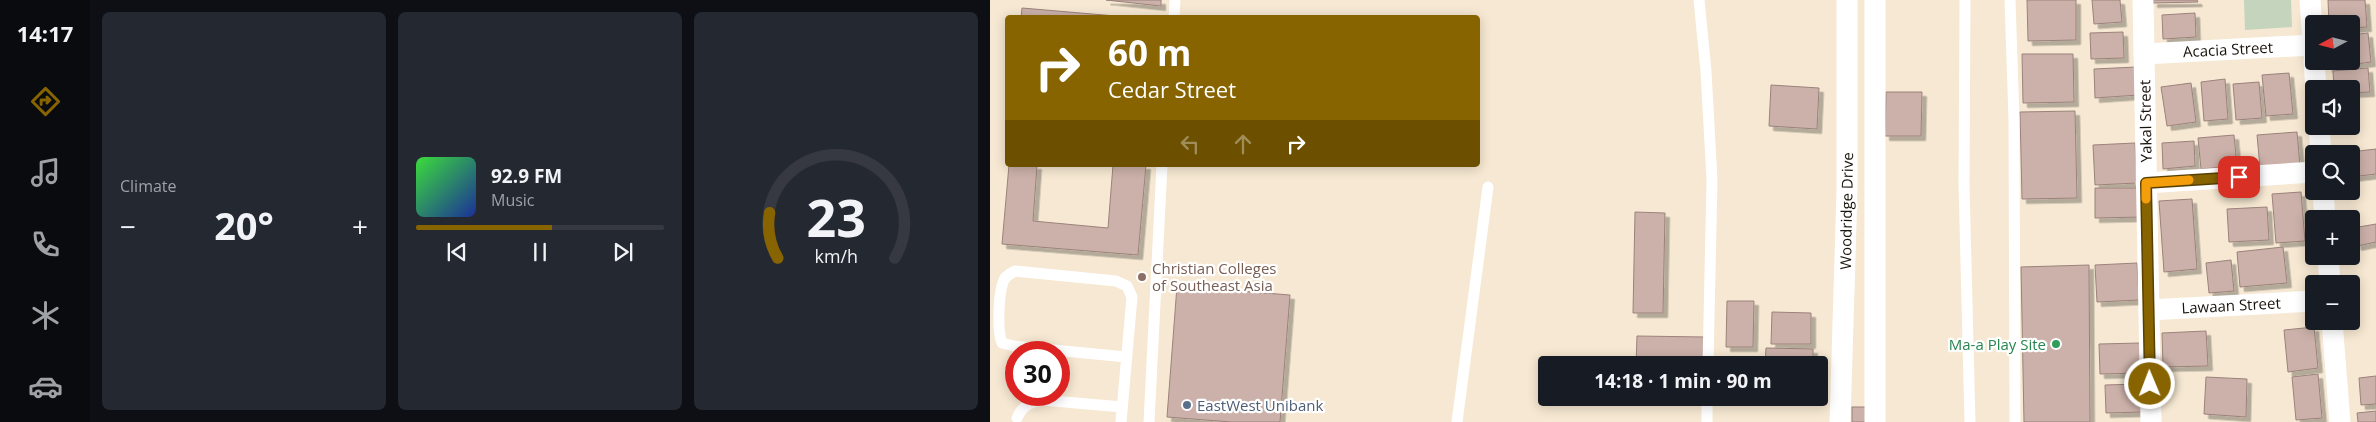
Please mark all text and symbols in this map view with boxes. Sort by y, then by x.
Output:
north arrow [2305,15,2360,70]
map controls [2305,15,2360,330]
text: 14:17 [17,18,73,48]
text: 60 m [1108,29,1191,76]
icon: right [1025,35,1090,100]
street label: Acacia Street [2182,37,2274,61]
text: Cedar Street [1108,74,1236,104]
street label: Yakal Street [2134,80,2156,162]
button: sound [2305,80,2360,135]
icon: directions [28,84,63,119]
icon: left [1176,130,1204,158]
icon: ahead [1229,130,1257,158]
icon: right [1282,130,1310,158]
button: search [2305,145,2360,200]
street label: Woodridge Drive [1835,152,1857,270]
icon: music [28,155,63,190]
pin [2218,156,2260,198]
text: 92.9 FM [491,163,562,189]
icon: arrive [2225,163,2253,191]
text: Climate [120,175,177,197]
text: 23 [806,181,866,252]
text: Music [491,189,535,211]
text: 20° [214,199,274,251]
text: − [120,207,136,245]
text: + [352,207,368,245]
button: + [2305,210,2360,265]
icon: phone [28,227,63,262]
icon: previous [443,238,471,266]
icon: pause [526,238,554,266]
icon: next [609,238,637,266]
text: km/h [814,244,858,268]
place label: Christian Colleges of Southeast Asia [1152,258,1276,295]
marker: Christian Colleges of Southeast Asia [1136,271,1148,283]
button: − [2305,275,2360,330]
street label: Lawaan Street [2181,292,2281,318]
icon: climate [28,298,63,333]
place label: Ma-a Play Site [1949,334,2046,354]
marker: Ma-a Play Site [2050,338,2062,350]
speed limit sign: 30 [1005,341,1070,406]
position arrow [2123,357,2175,409]
text: 14:18 · 1 min · 90 m [1594,368,1772,394]
icon: car [28,369,63,404]
place label: EastWest Unibank [1197,395,1323,415]
marker: EastWest Unibank [1181,399,1193,411]

